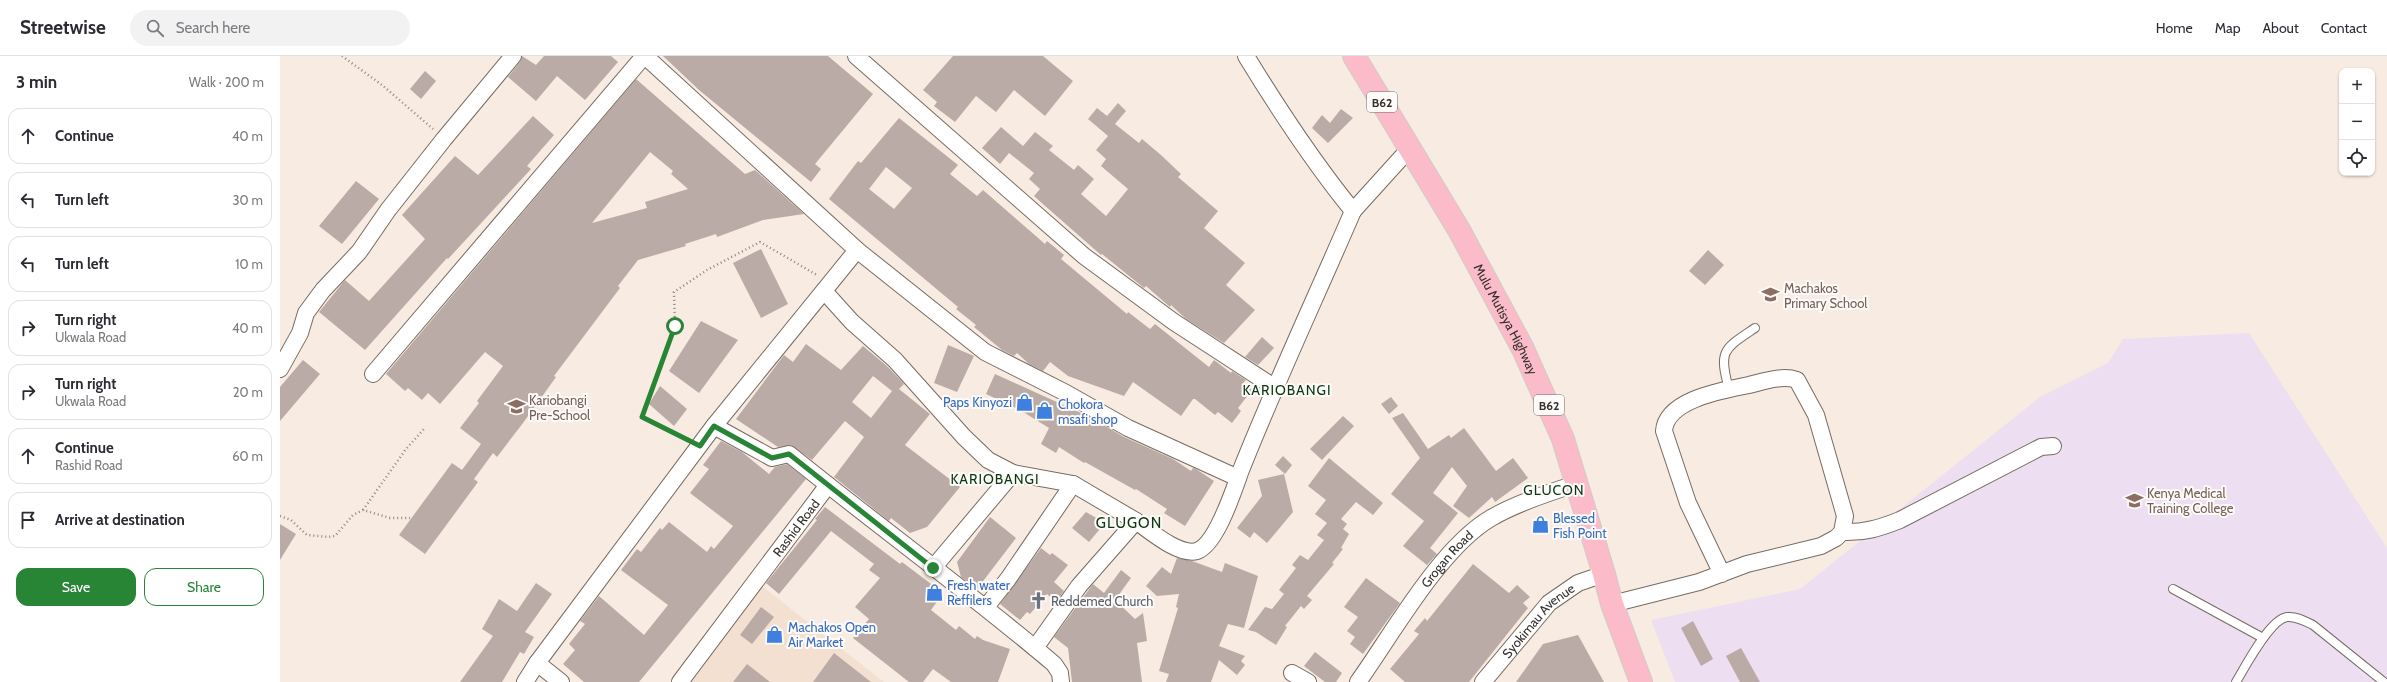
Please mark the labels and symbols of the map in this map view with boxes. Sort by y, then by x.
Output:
road number: B62 [1367,92,1397,112]
street label: Mulu Mutisya Highway [1471,261,1541,377]
place label: Machakos Primary School [1784,280,1867,311]
school or university icon: Machakos Primary School [1761,285,1781,305]
route start [666,317,684,335]
district label: KARIOBANGI [1242,381,1332,399]
place label: Kariobangi Pre-School [529,392,590,423]
shop icon: Paps Kinyozi [1015,392,1035,412]
place label: Paps Kinyozi [943,394,1012,410]
road number: B62 [1534,395,1564,415]
place label: Chokora msafi shop [1058,396,1118,427]
school or university icon: Kariobangi Pre-School [506,397,526,417]
shop icon: Chokora msafi shop [1035,401,1055,421]
district label: KARIOBANGI [950,470,1040,488]
district label: GLUCON [1523,481,1585,499]
place label: Kenya Medical Training College [2147,485,2234,516]
school or university icon: Kenya Medical Training College [2124,490,2144,510]
street label: Rashid Road [769,496,823,560]
place label: Blessed Fish Point [1553,510,1607,541]
district label: GLUGON [1096,514,1162,532]
shop icon: Blessed Fish Point [1530,515,1550,535]
street label: Grogan Road [1417,527,1476,591]
route end [924,559,942,577]
place label: Fresh water Reffilers [947,577,1011,608]
street label: Syokimau Avenue [1499,580,1578,661]
shop icon: Fresh water Reffilers [924,582,944,602]
church icon: Reddemed Church [1028,591,1048,611]
place label: Reddemed Church [1051,593,1153,609]
place label: Machakos Open Air Market [788,619,876,650]
shop icon: Machakos Open Air Market [765,624,785,644]

